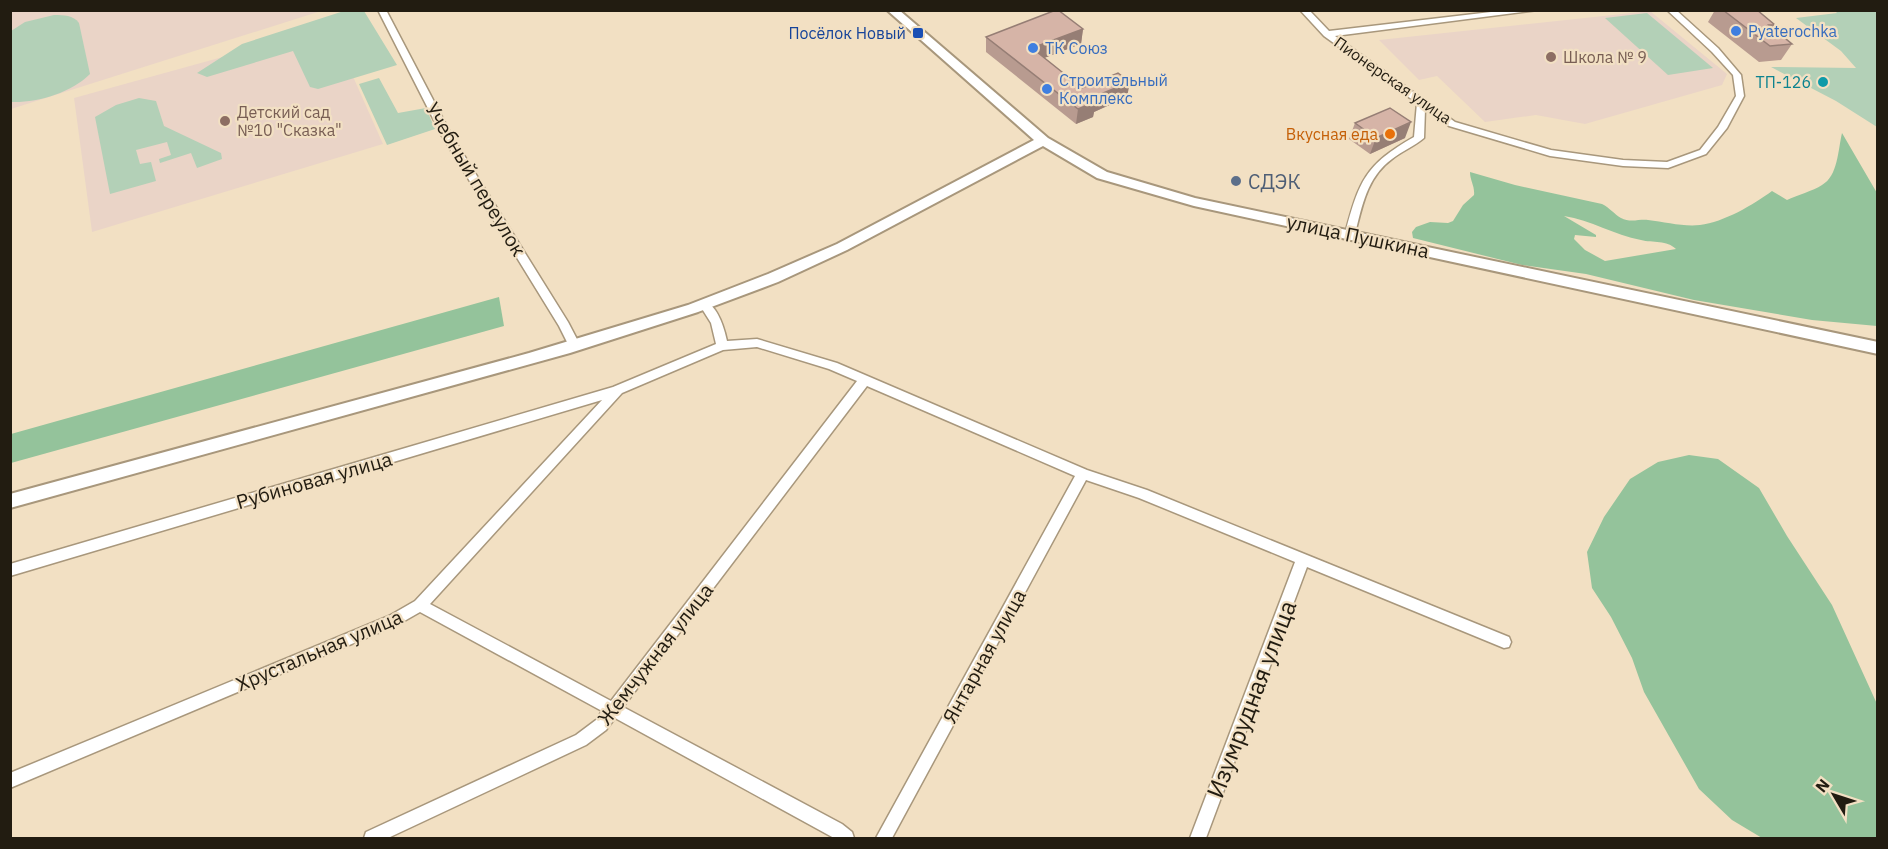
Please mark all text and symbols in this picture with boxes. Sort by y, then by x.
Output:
place label: Pyaterochka [1748,21,1838,41]
place label: Посёлок Новый [788,23,906,43]
marker: Pyaterochka [1729,24,1743,38]
marker: Посёлок Новый [911,26,925,40]
street label: Пионерская улица [1330,32,1456,128]
place label: ТК Союз [1045,38,1108,58]
marker: ТК Союз [1026,41,1040,55]
place label: Школа № 9 [1563,47,1647,67]
marker: Школа № 9 [1544,50,1558,64]
place label: Строительный Комплекс [1059,70,1168,108]
place label: ТП-126 [1756,72,1811,92]
marker: ТП-126 [1816,75,1830,89]
marker: Строительный Комплекс [1040,82,1054,96]
street label: Учебный переулок [419,97,533,261]
place label: Детский сад №10 "Сказка" [237,102,342,140]
marker: Детский сад №10 "Сказка" [218,114,232,128]
place label: Вкусная еда [1286,124,1378,144]
marker: Вкусная еда [1383,127,1397,141]
place label: СДЭК [1248,168,1301,195]
marker: СДЭК [1229,174,1243,188]
street label: улица Пушкина [1284,208,1432,264]
street label: Рубиновая улица [233,445,395,515]
street label: Жемчужная улица [591,577,719,731]
street label: Янтарная улица [936,584,1032,728]
street label: Изумрудная улица [1199,595,1303,802]
street label: Хрустальная улица [232,603,407,697]
north arrow [1804,765,1864,825]
text: N [1811,775,1834,796]

